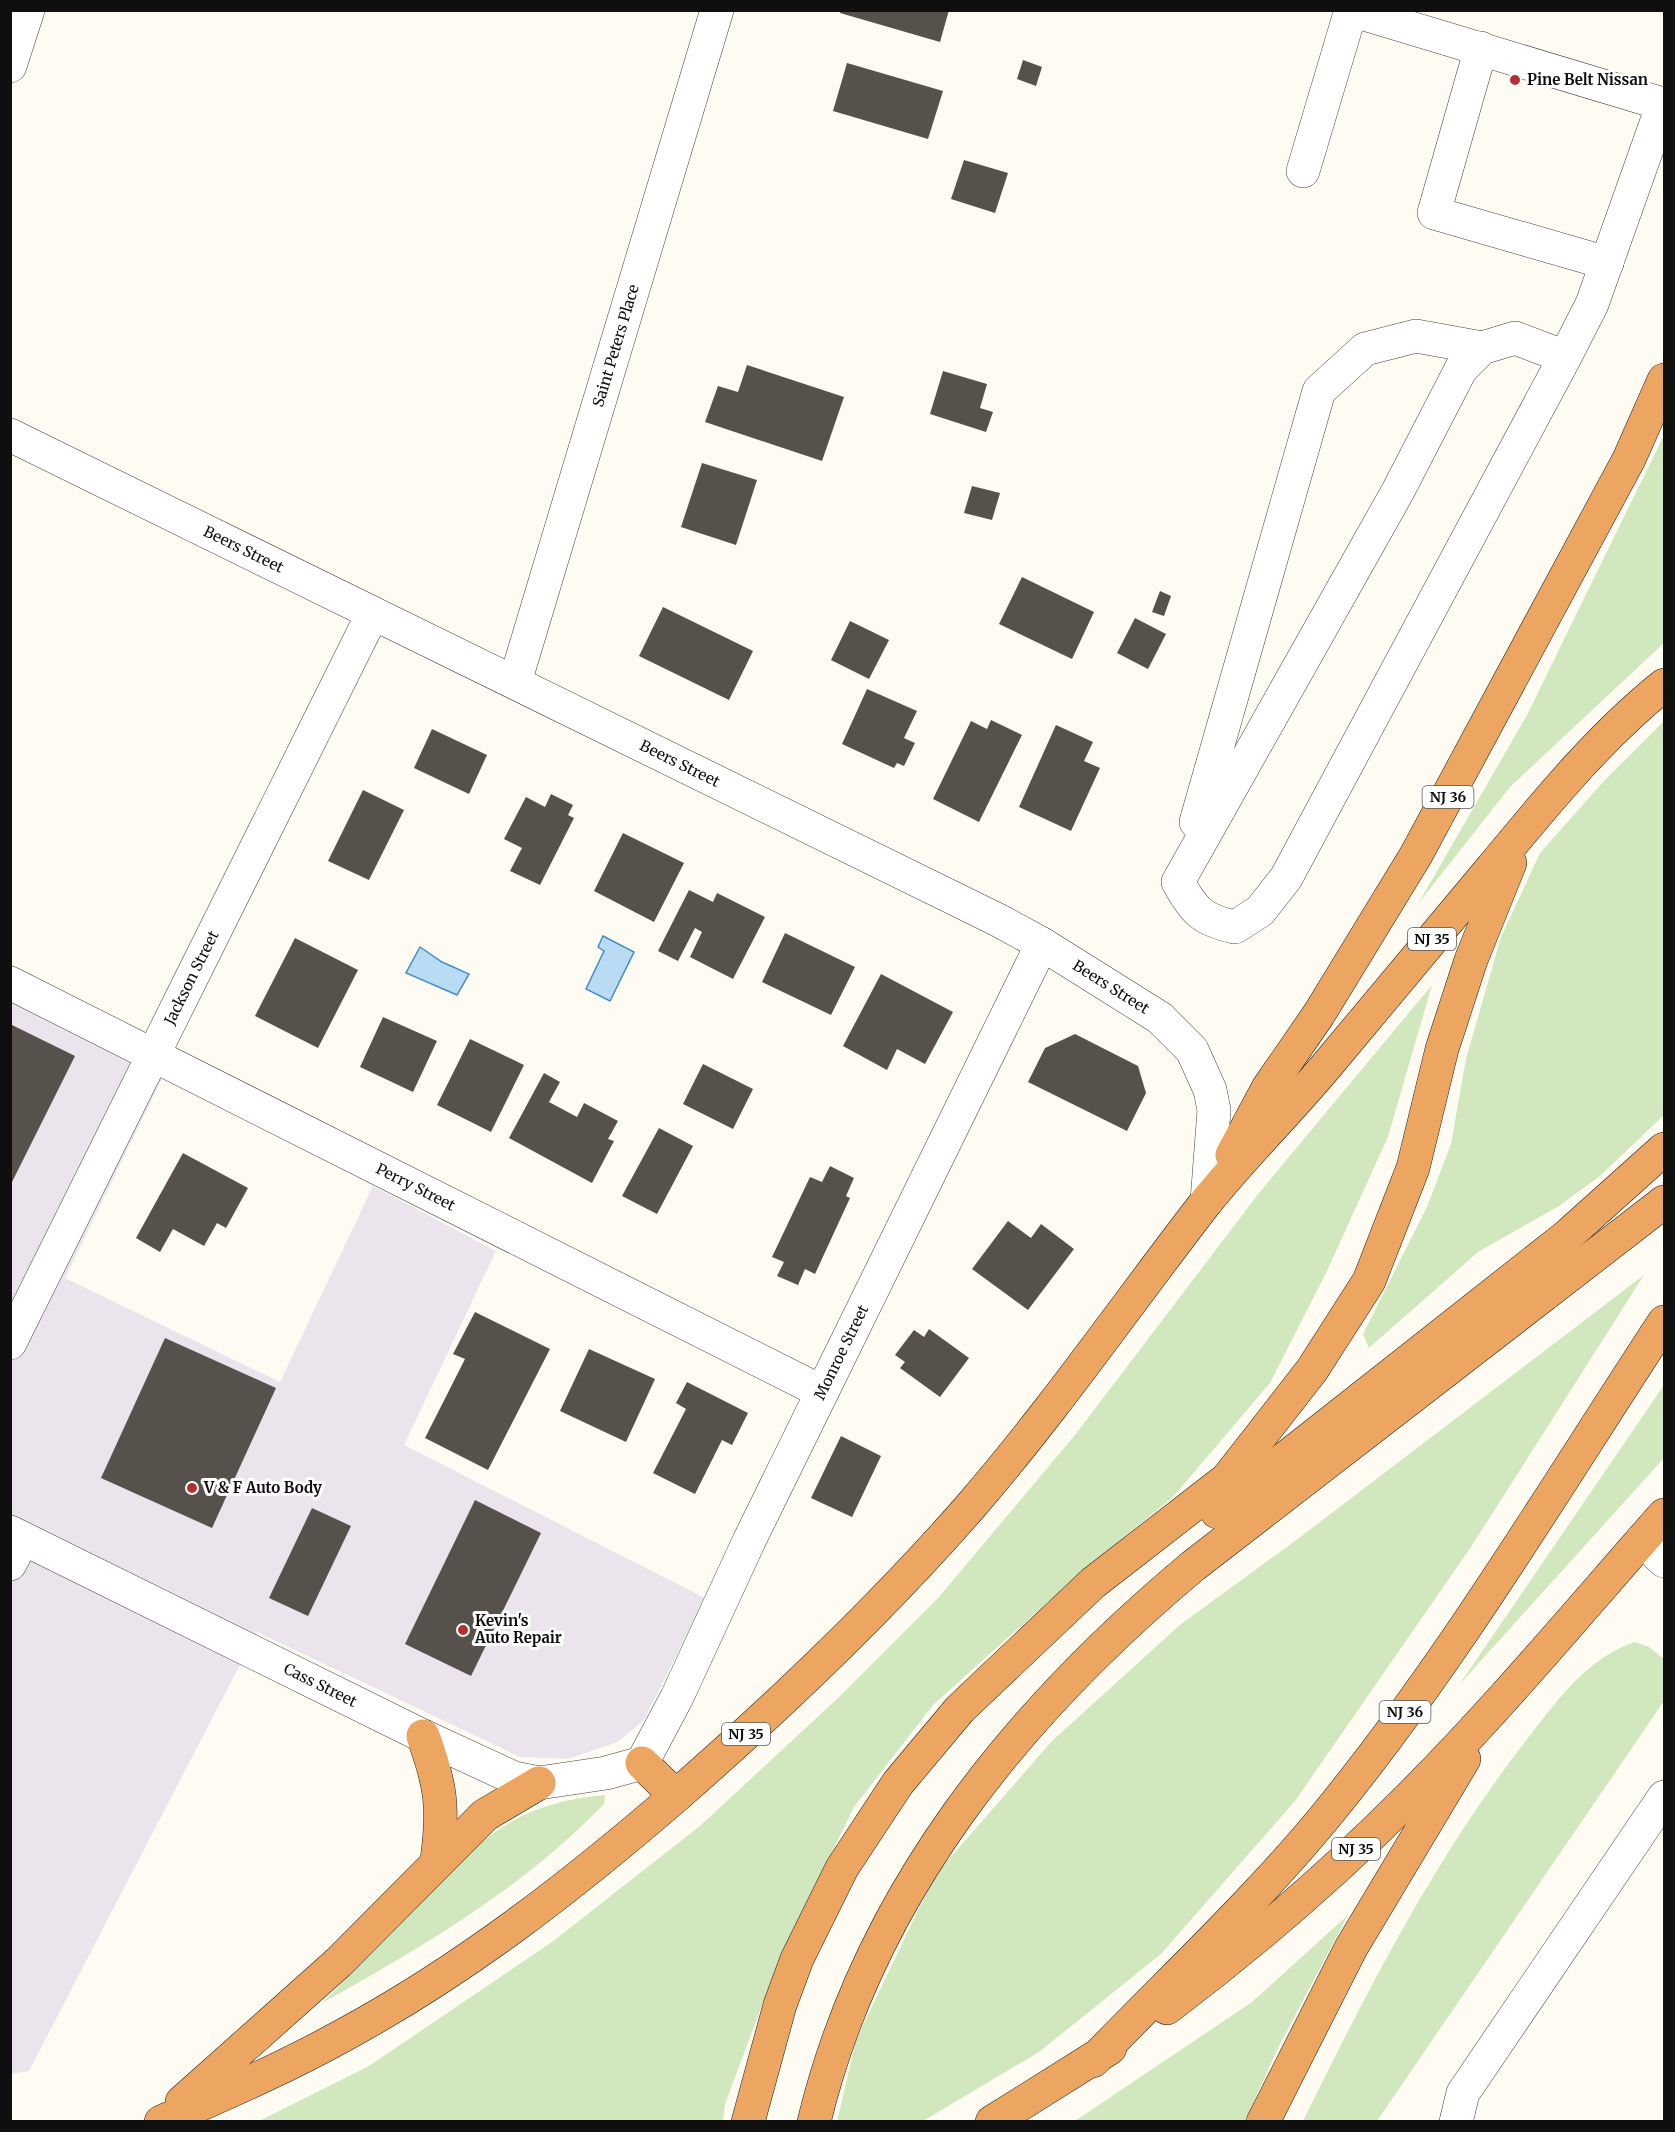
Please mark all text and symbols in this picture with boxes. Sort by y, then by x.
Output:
place label: Pine Belt Nissan [1527,70,1648,89]
marker: Pine Belt Nissan [1508,73,1522,87]
street label: Saint Peters Place [588,282,643,409]
street label: Beers Street [200,521,287,577]
street label: Beers Street [637,736,723,791]
road number: NJ 36 [1422,786,1474,808]
street label: Jackson Street [159,927,223,1029]
road number: NJ 35 [1408,928,1456,950]
street label: Beers Street [1069,956,1153,1018]
street label: Perry Street [373,1159,459,1215]
street label: Monroe Street [810,1302,872,1403]
place label: V & F Auto Body [203,1478,322,1497]
marker: V & F Auto Body [185,1481,199,1495]
place label: Kevin's Auto Repair [474,1611,562,1647]
marker: Kevin's Auto Repair [456,1623,470,1637]
street label: Cass Street [281,1659,360,1711]
road number: NJ 36 [1380,1701,1430,1723]
road number: NJ 35 [722,1723,770,1745]
road number: NJ 35 [1332,1838,1380,1860]

